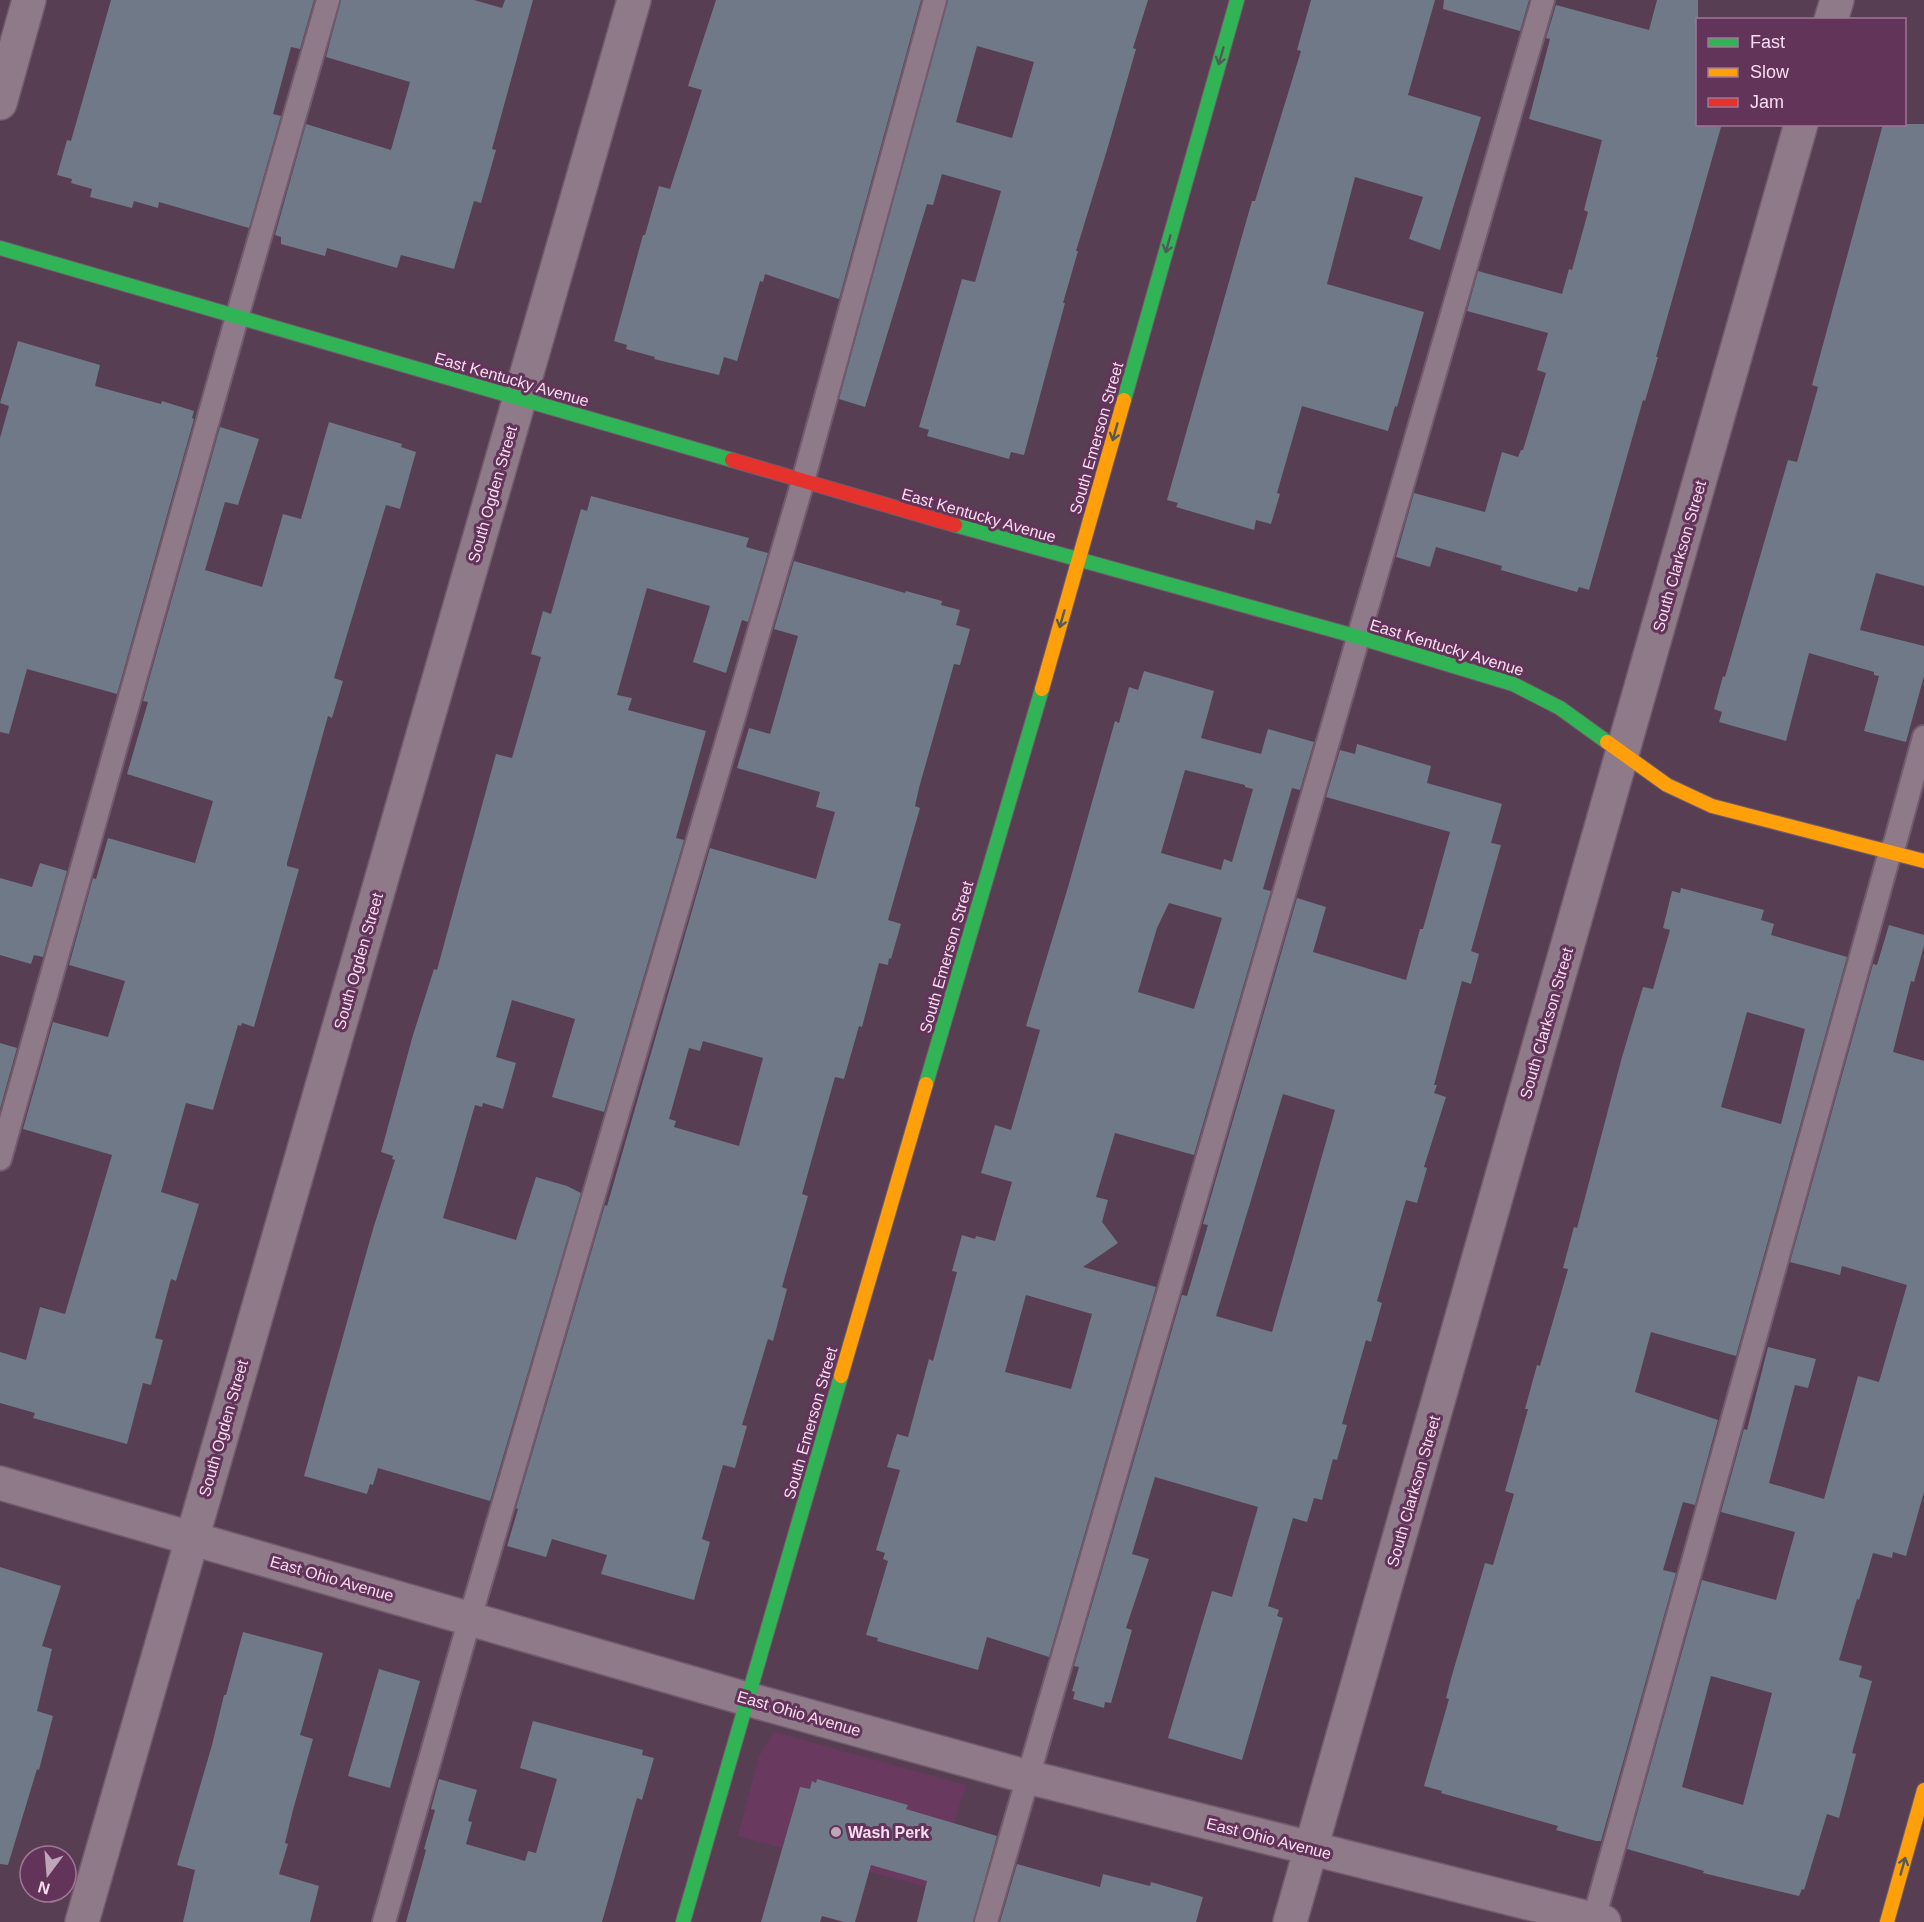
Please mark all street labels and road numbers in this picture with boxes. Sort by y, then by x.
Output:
street label: East Kentucky Avenue [433,349,591,410]
street label: South Emerson Street [1067,360,1126,516]
street label: South Ogden Street [465,423,520,564]
street label: South Clarkson Street [1650,478,1709,634]
street label: East Kentucky Avenue [900,485,1058,546]
street label: East Kentucky Avenue [1368,616,1526,679]
street label: South Emerson Street [917,879,976,1035]
street label: South Ogden Street [331,890,386,1031]
street label: South Clarkson Street [1517,945,1576,1101]
street label: South Emerson Street [781,1345,840,1501]
street label: South Ogden Street [196,1357,251,1498]
street label: South Clarkson Street [1384,1413,1443,1569]
street label: East Ohio Avenue [268,1553,396,1604]
street label: East Ohio Avenue [735,1688,863,1739]
street label: East Ohio Avenue [1205,1815,1333,1862]

